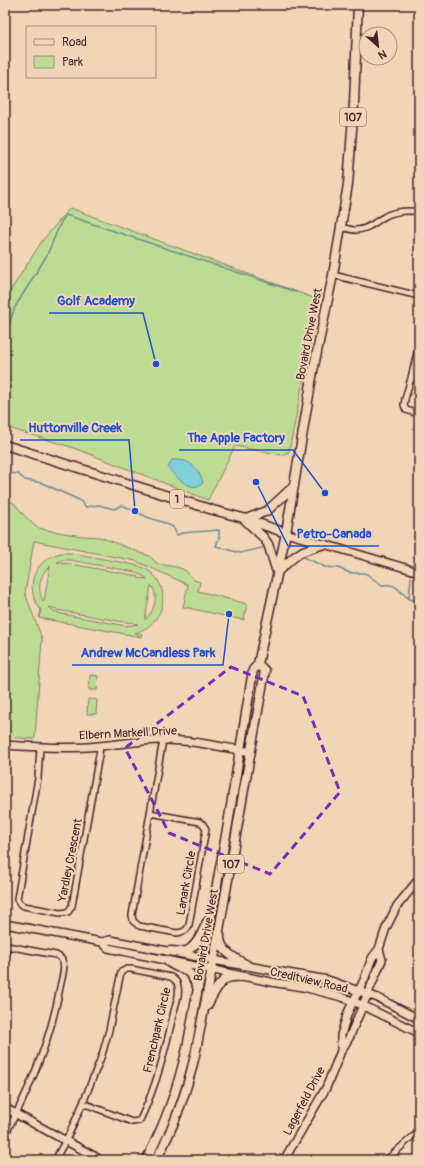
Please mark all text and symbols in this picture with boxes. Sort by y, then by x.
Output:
legend [26,26,156,78]
north arrow [358,26,398,66]
text: Road [62,35,87,50]
text: N [376,47,389,62]
text: Park [62,55,83,70]
road number: 107 [340,108,366,126]
street label: Bovaird Drive West [293,287,326,381]
callout: Golf Academy [49,288,143,313]
text: Golf Academy [57,293,135,309]
callout: Huttonville Creek [20,415,129,440]
text: Huttonville Creek [28,420,122,436]
callout: The Apple Factory [179,425,293,450]
text: The Apple Factory [186,430,285,446]
road number: 1 [170,490,184,508]
callout: Petro-Canada [288,521,379,546]
text: Petro-Canada [296,526,372,542]
callout: Andrew McCandless Park [72,640,223,665]
text: Andrew McCandless Park [81,645,216,661]
street label: Elbern Markell Drive [79,723,177,744]
street label: Yardley Crescent [55,817,86,904]
street label: Lanark Circle [173,850,200,916]
road number: 107 [218,855,244,873]
street label: Bovaird Drive West [191,888,222,982]
street label: Creditview Road [269,964,349,997]
street label: Frenchpark Circle [140,986,175,1074]
street label: Lagerfeld Drive [280,1064,329,1138]

